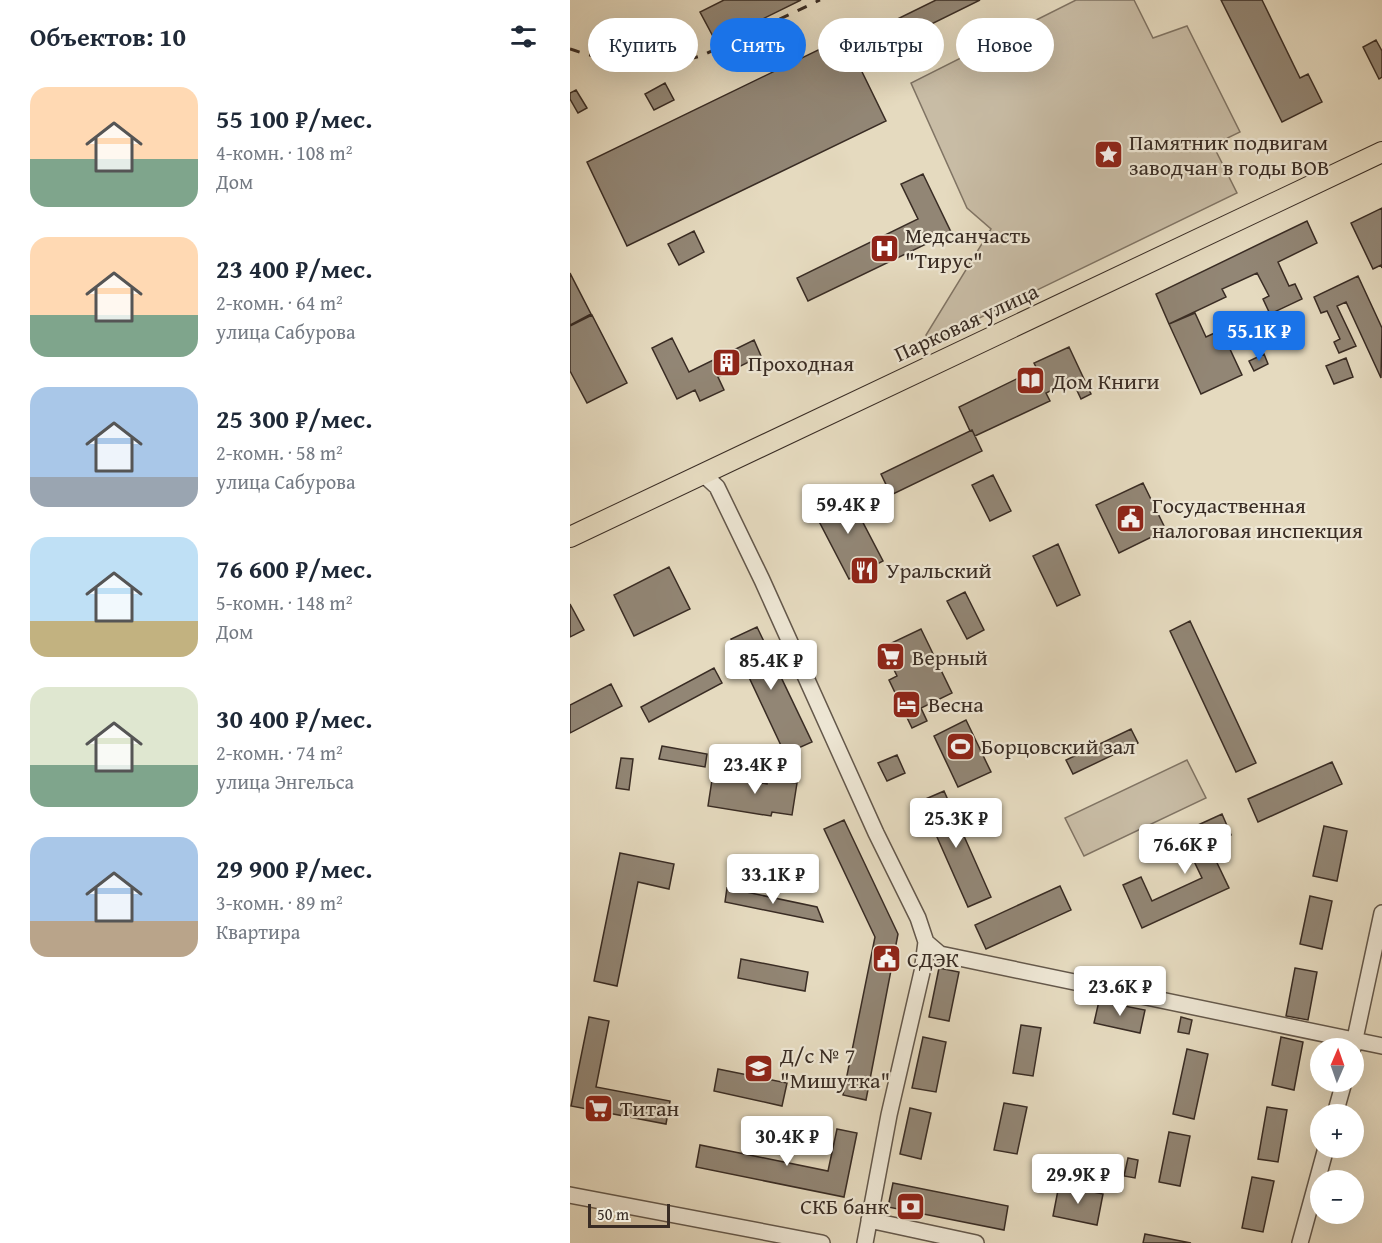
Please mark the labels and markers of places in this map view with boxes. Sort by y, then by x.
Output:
place label: Памятник подвигам заводчан в годы ВОВ [1129,126,1329,183]
place icon: Памятник подвигам заводчан в годы ВОВ [1092,139,1124,171]
place label: Медсанчасть "Тирус" [905,219,1031,276]
hospital icon: Медсанчасть "Тирус" [868,232,900,264]
pin: 55.1K ₽ [1204,311,1314,362]
building icon: Проходная [711,347,743,379]
place label: Проходная [748,347,854,379]
library icon: Дом Книги [1015,365,1047,397]
place label: Дом Книги [1051,365,1160,397]
pin: 59.4K ₽ [793,484,903,535]
place label: Госудаственная налоговая инспекция [1152,489,1363,546]
public building icon: Госудаственная налоговая инспекция [1115,502,1147,534]
restaurant icon: Уральский [849,554,881,586]
place label: Уральский [886,554,992,586]
pin: 85.4K ₽ [716,640,826,691]
supermarket icon: Верный [875,641,907,673]
place label: Верный [912,641,988,673]
hotel icon: Весна [891,688,923,720]
place label: Весна [928,688,984,720]
sports icon: Борцовский зал [944,730,976,762]
place label: Борцовский зал [981,730,1135,762]
pin: 23.4K ₽ [700,744,810,795]
pin: 25.3K ₽ [901,798,1011,849]
pin: 76.6K ₽ [1130,824,1240,875]
pin: 33.1K ₽ [718,854,828,905]
public building icon: СДЭК [870,943,902,975]
place label: СДЭК [907,943,960,975]
pin: 23.6K ₽ [1065,966,1175,1017]
place label: Д/с № 7 "Мишутка" [779,1039,890,1096]
school or university icon: Д/с № 7 "Мишутка" [743,1052,775,1084]
supermarket icon: Титан [583,1092,615,1124]
place label: Титан [620,1092,680,1124]
pin: 30.4K ₽ [732,1116,842,1167]
pin: 29.9K ₽ [1023,1154,1133,1205]
place label: СКБ банк [800,1190,889,1222]
bank icon: СКБ банк [894,1190,926,1222]

